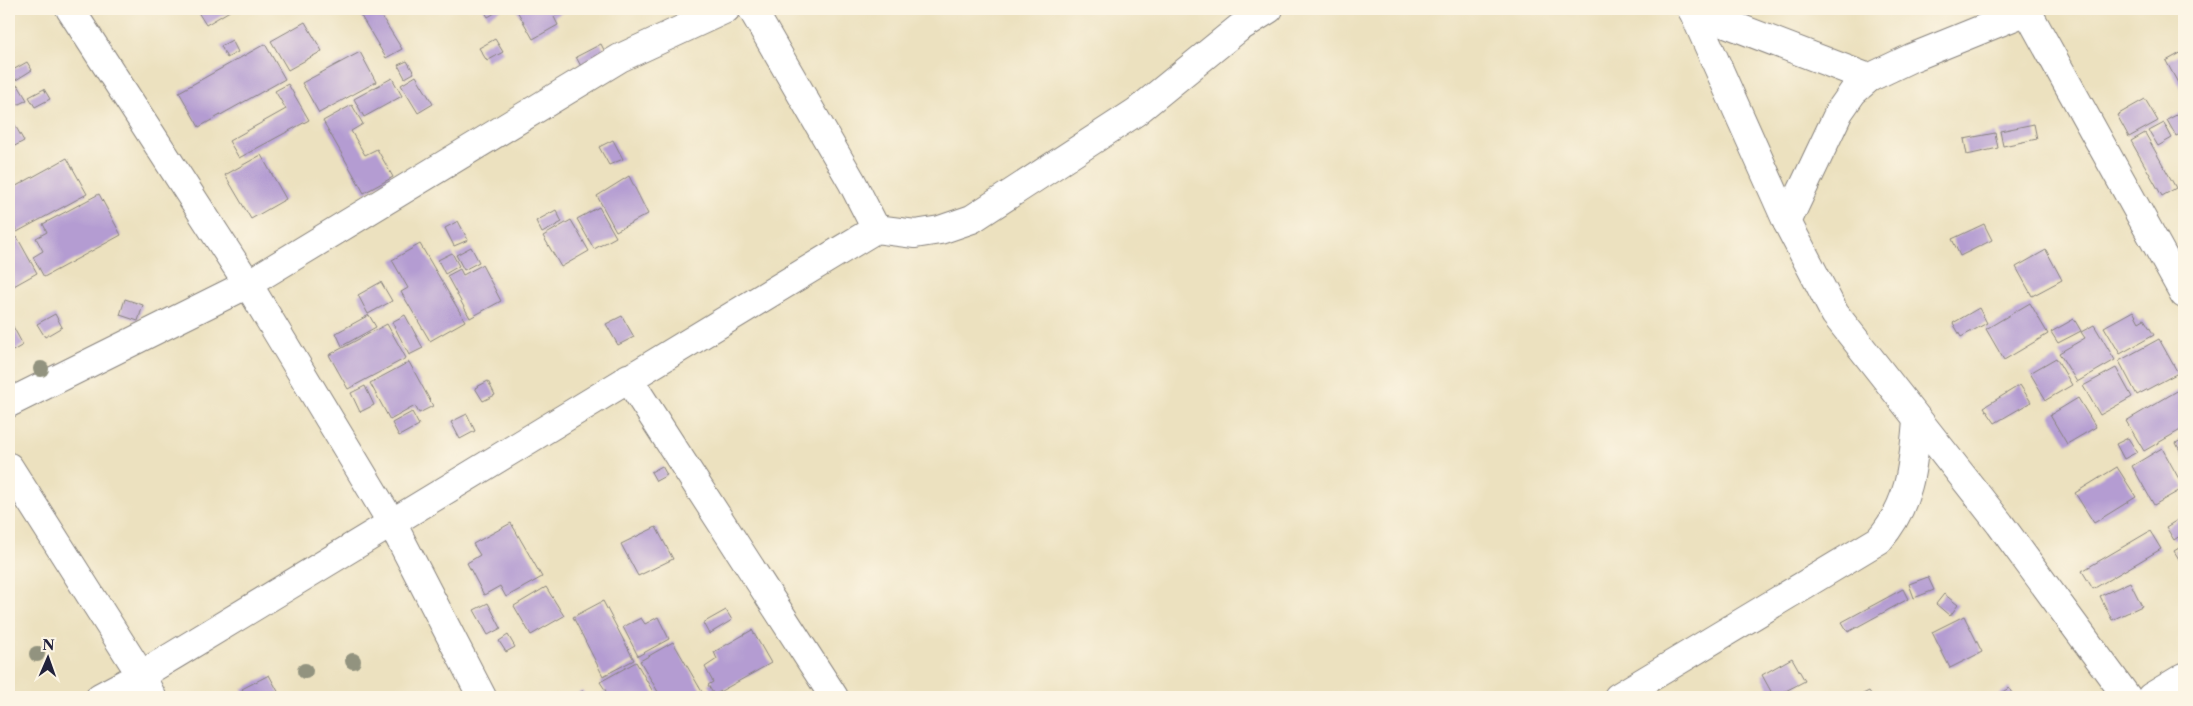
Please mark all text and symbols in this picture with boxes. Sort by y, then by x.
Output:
north arrow [22,634,72,684]
text: N [42,636,55,654]

